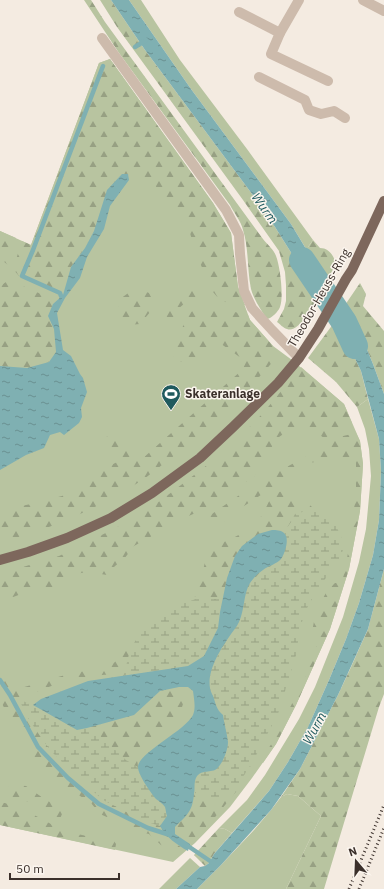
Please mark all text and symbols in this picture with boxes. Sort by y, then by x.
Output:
water label: Wurm [248,189,281,227]
street label: Theodor-Heuss-Ring [284,245,353,350]
sports icon: Skateranlage [160,383,182,411]
place label: Skateranlage [185,386,260,401]
water label: Wurm [299,709,330,747]
north arrow [336,841,376,881]
text: N [347,844,359,859]
scale bar [10,855,119,881]
text: 50 m [16,861,44,876]

